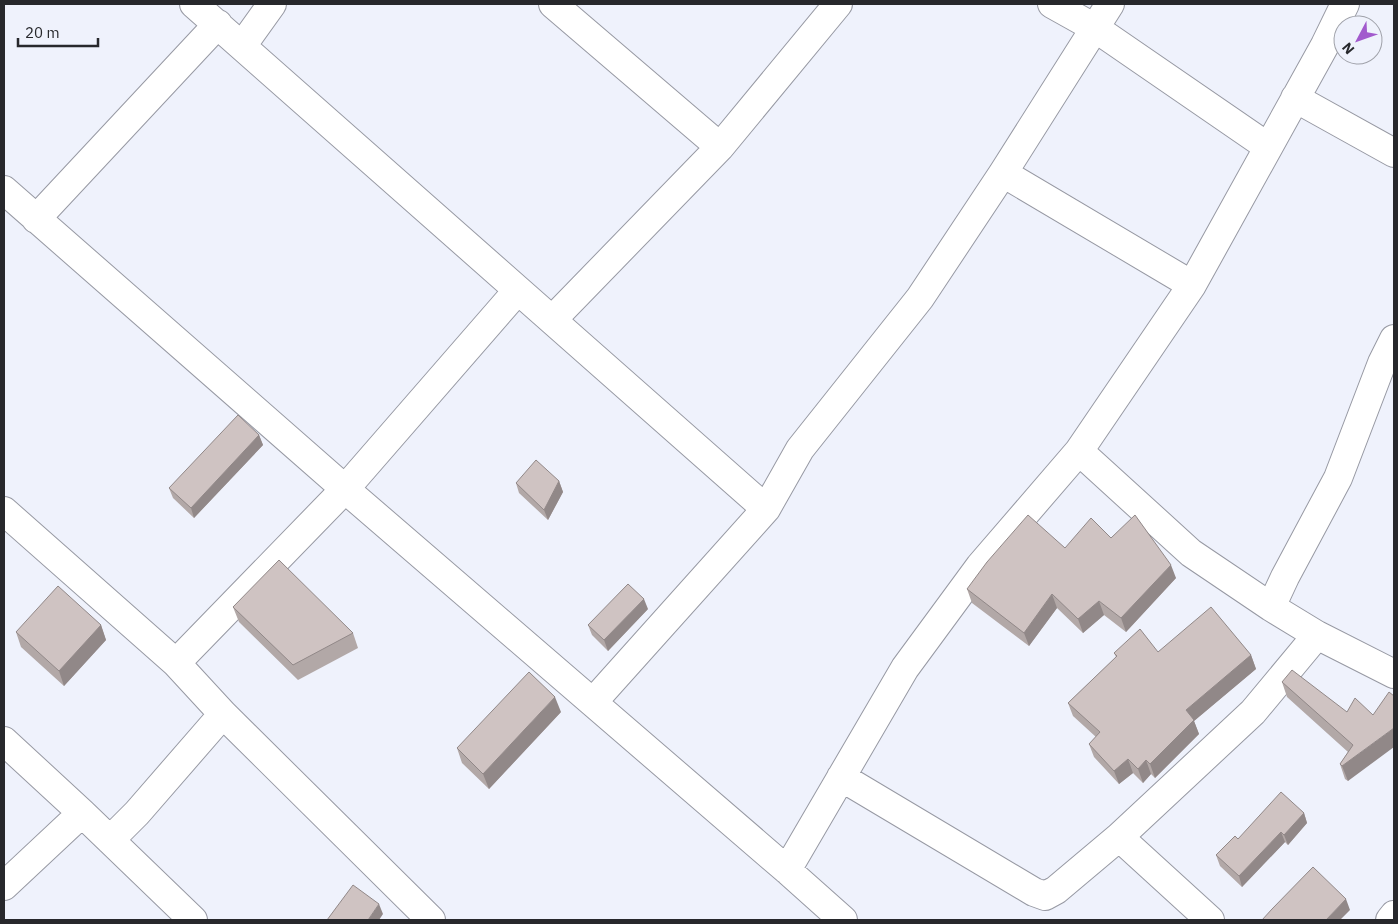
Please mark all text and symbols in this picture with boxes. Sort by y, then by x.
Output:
scale bar [18,15,98,47]
north arrow [1333,15,1383,65]
text: 20 m [25,23,60,42]
text: N [1338,39,1358,58]

